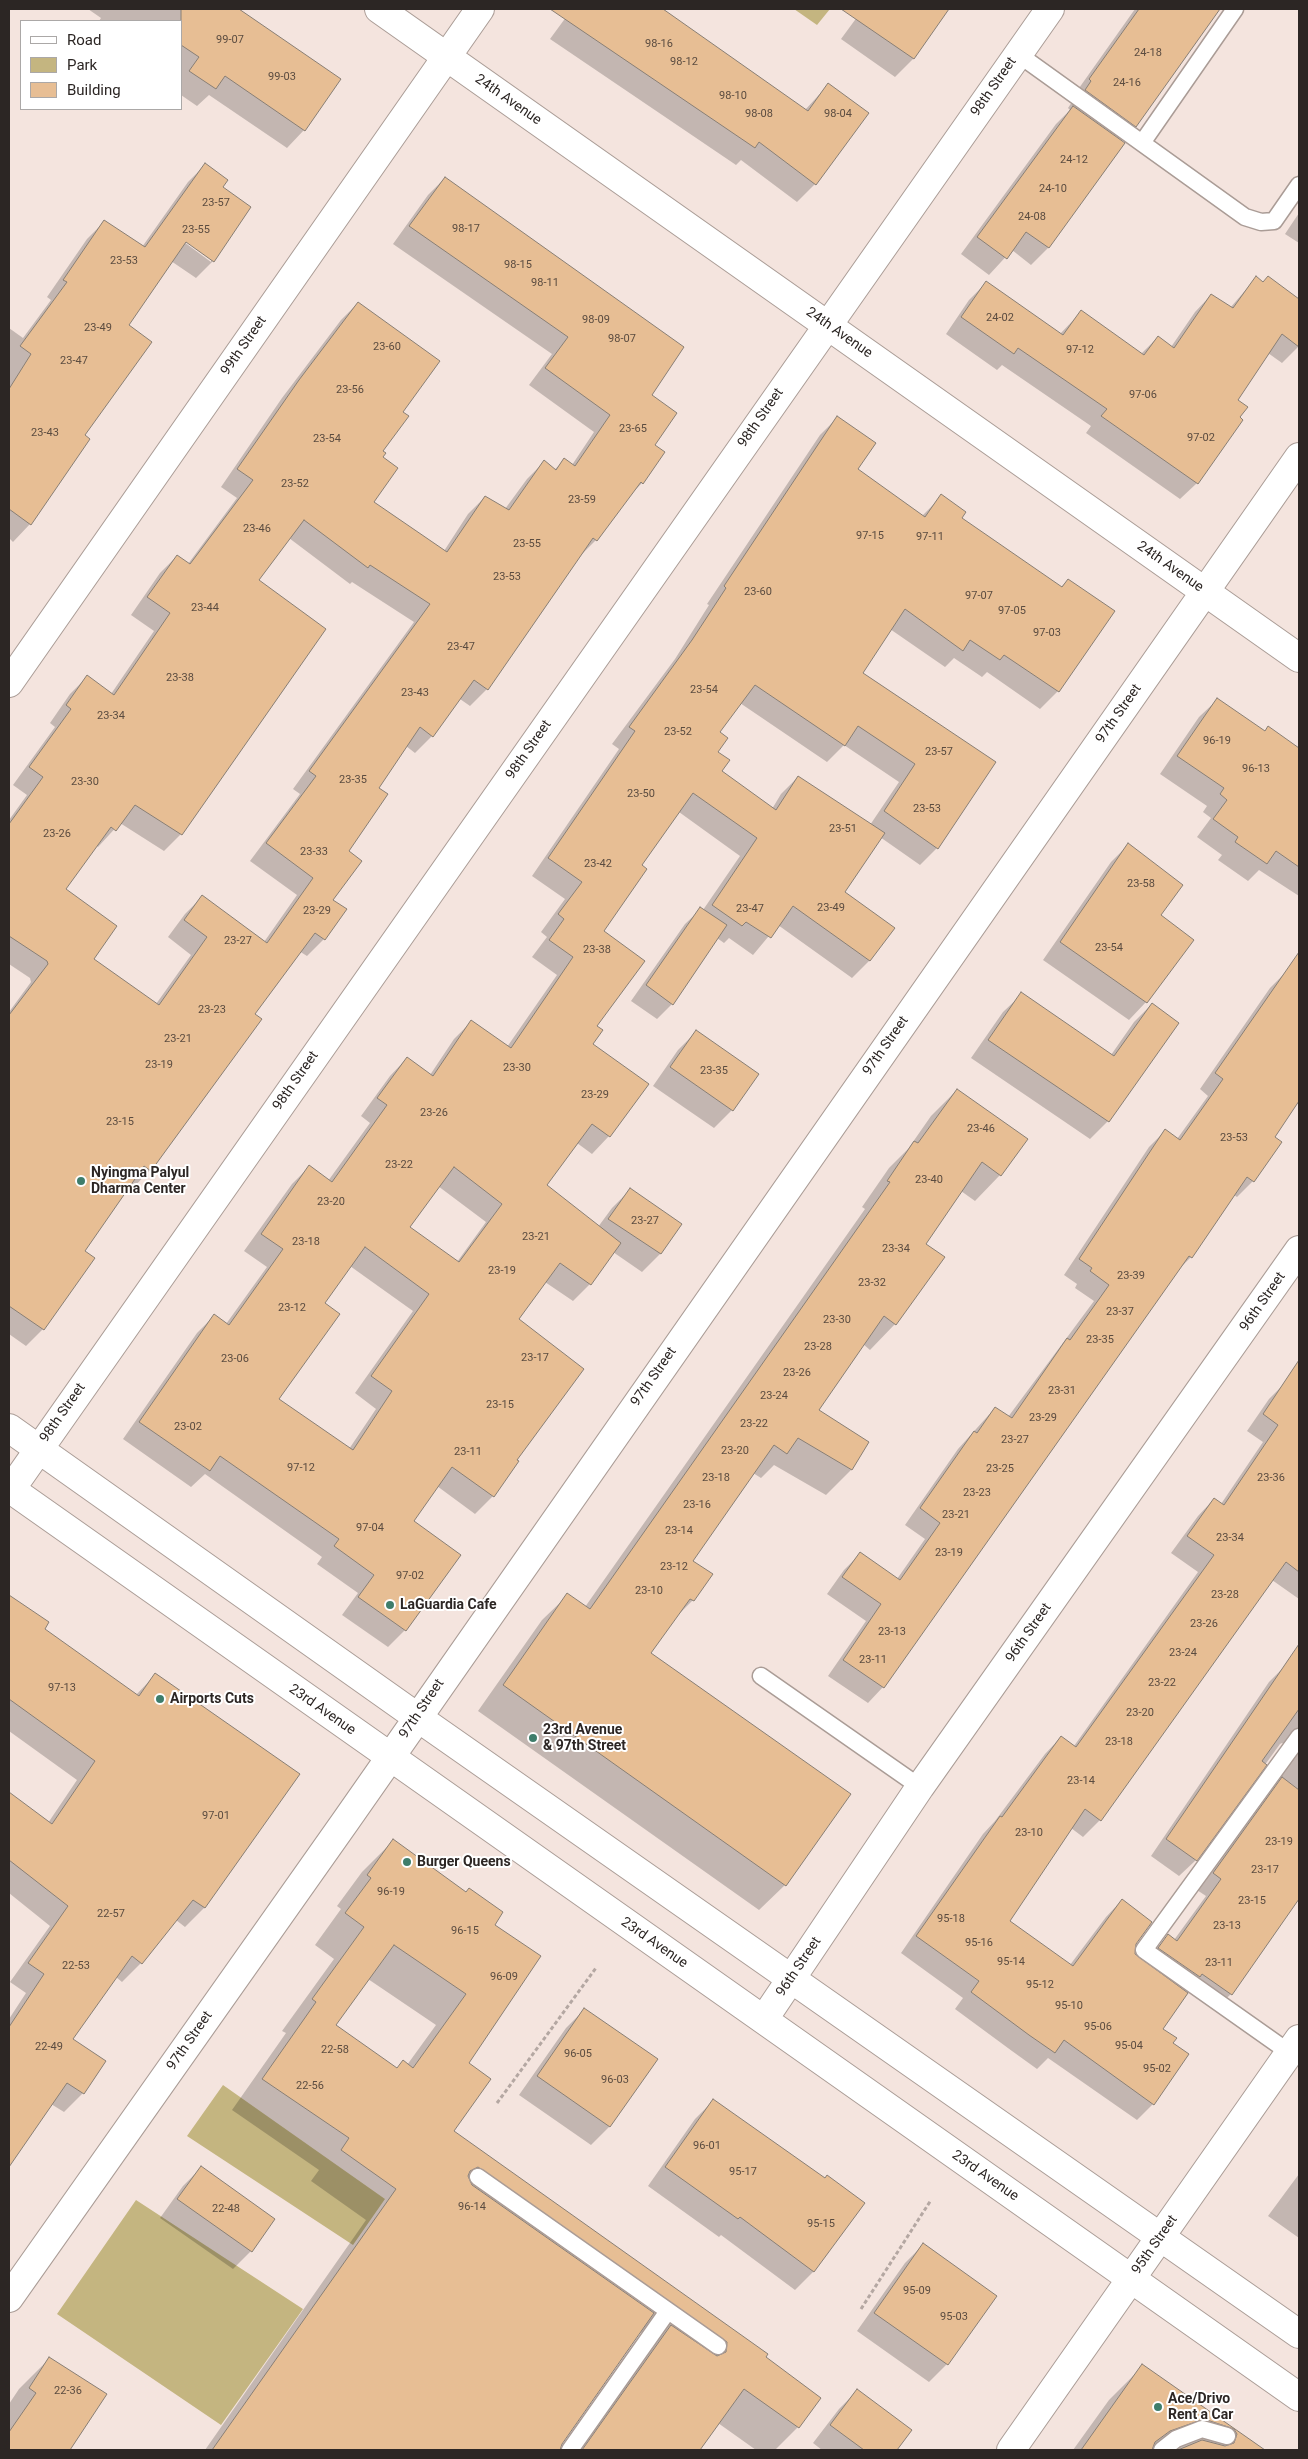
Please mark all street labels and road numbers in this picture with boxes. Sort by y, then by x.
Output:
street label: 98th Street [967,54,1021,120]
street label: 24th Avenue [472,71,544,129]
street label: 24th Avenue [803,304,875,362]
street label: 99th Street [217,313,271,379]
street label: 98th Street [734,385,788,451]
street label: 24th Avenue [1134,538,1206,596]
street label: 97th Street [1092,681,1146,747]
street label: 98th Street [502,717,556,783]
street label: 97th Street [859,1013,913,1079]
street label: 98th Street [269,1048,323,1114]
street label: 96th Street [1236,1269,1290,1335]
street label: 97th Street [627,1344,681,1410]
street label: 98th Street [36,1380,90,1446]
street label: 96th Street [1002,1600,1056,1666]
street label: 97th Street [396,1676,448,1742]
street label: 23rd Avenue [285,1681,359,1739]
street label: 23rd Avenue [617,1914,691,1972]
street label: 96th Street [773,1934,825,2000]
street label: 97th Street [163,2008,217,2074]
street label: 23rd Avenue [948,2147,1022,2205]
street label: 95th Street [1128,2212,1182,2278]

